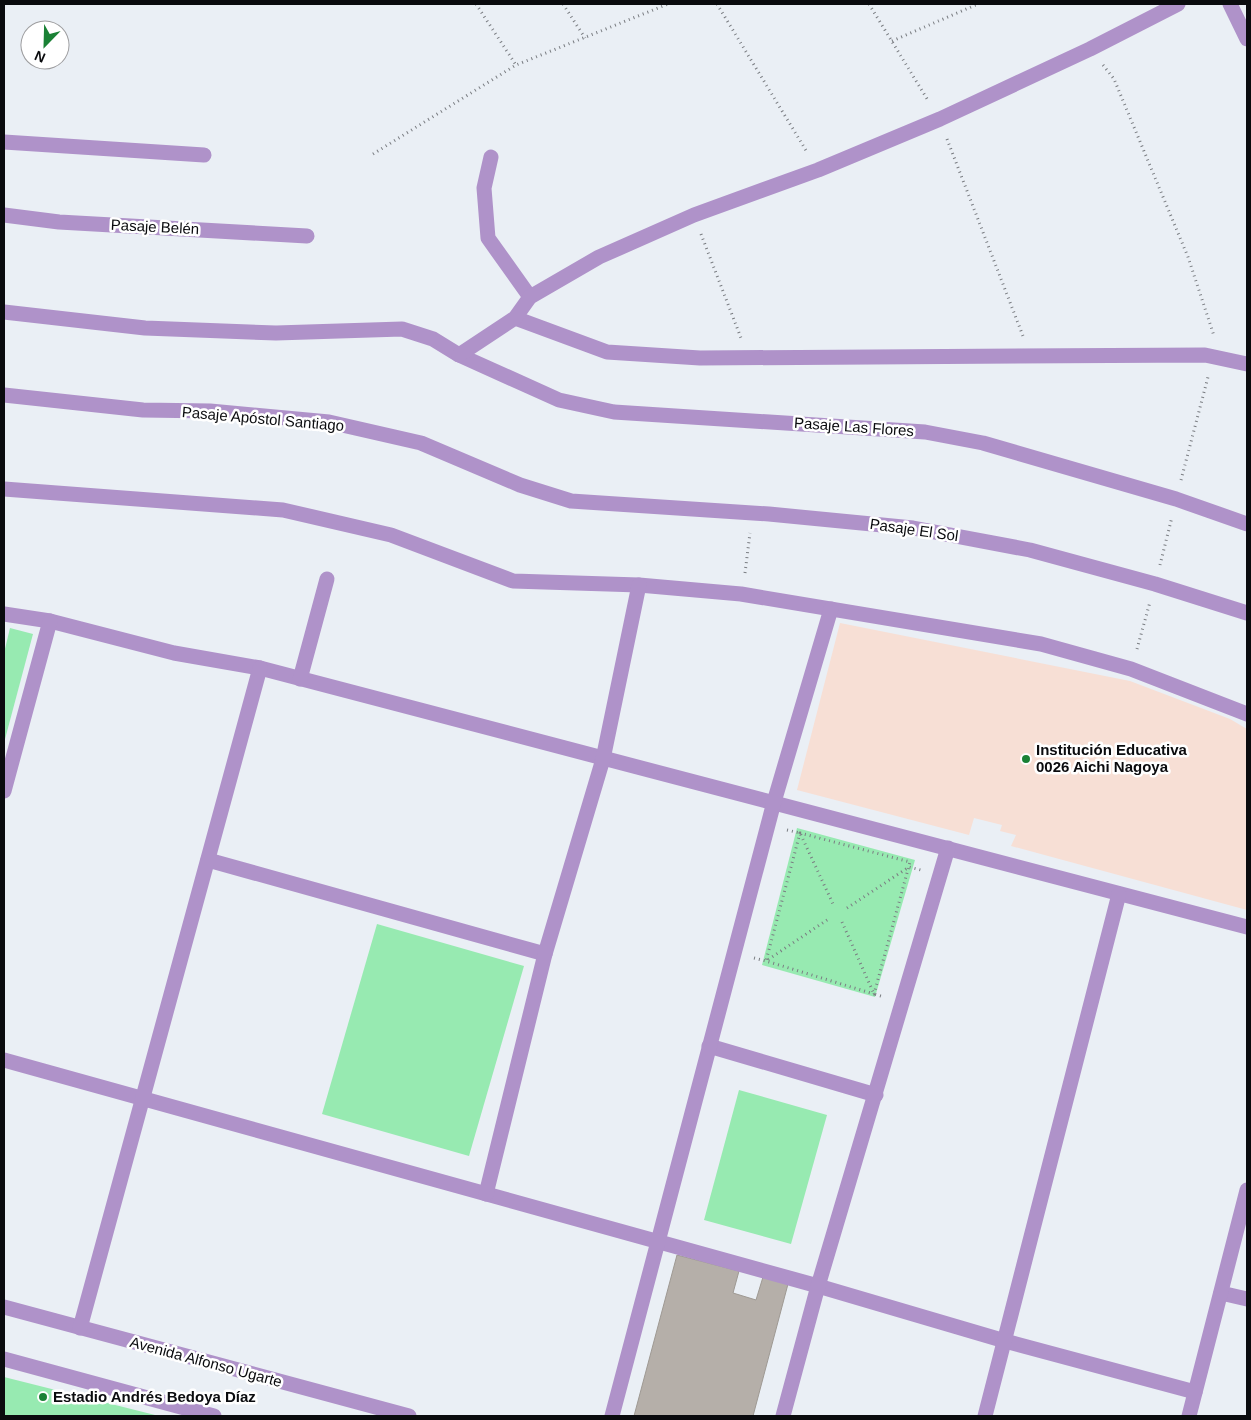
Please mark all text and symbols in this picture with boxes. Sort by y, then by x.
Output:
north arrow [20,20,70,70]
text: N [32,48,48,66]
street label: Pasaje Belén [110,216,200,237]
street label: Pasaje Apóstol Santiago [181,403,345,434]
street label: Pasaje Las Flores [794,414,915,439]
street label: Pasaje El Sol [869,515,959,544]
place label: Institución Educativa 0026 Aichi Nagoya [1036,741,1188,775]
marker: Institución Educativa 0026 Aichi Nagoya [1020,753,1032,765]
street label: Avenida Alfonso Ugarte [128,1333,284,1390]
place label: Estadio Andrés Bedoya Díaz [53,1388,256,1405]
marker: Estadio Andrés Bedoya Díaz [37,1391,49,1403]

